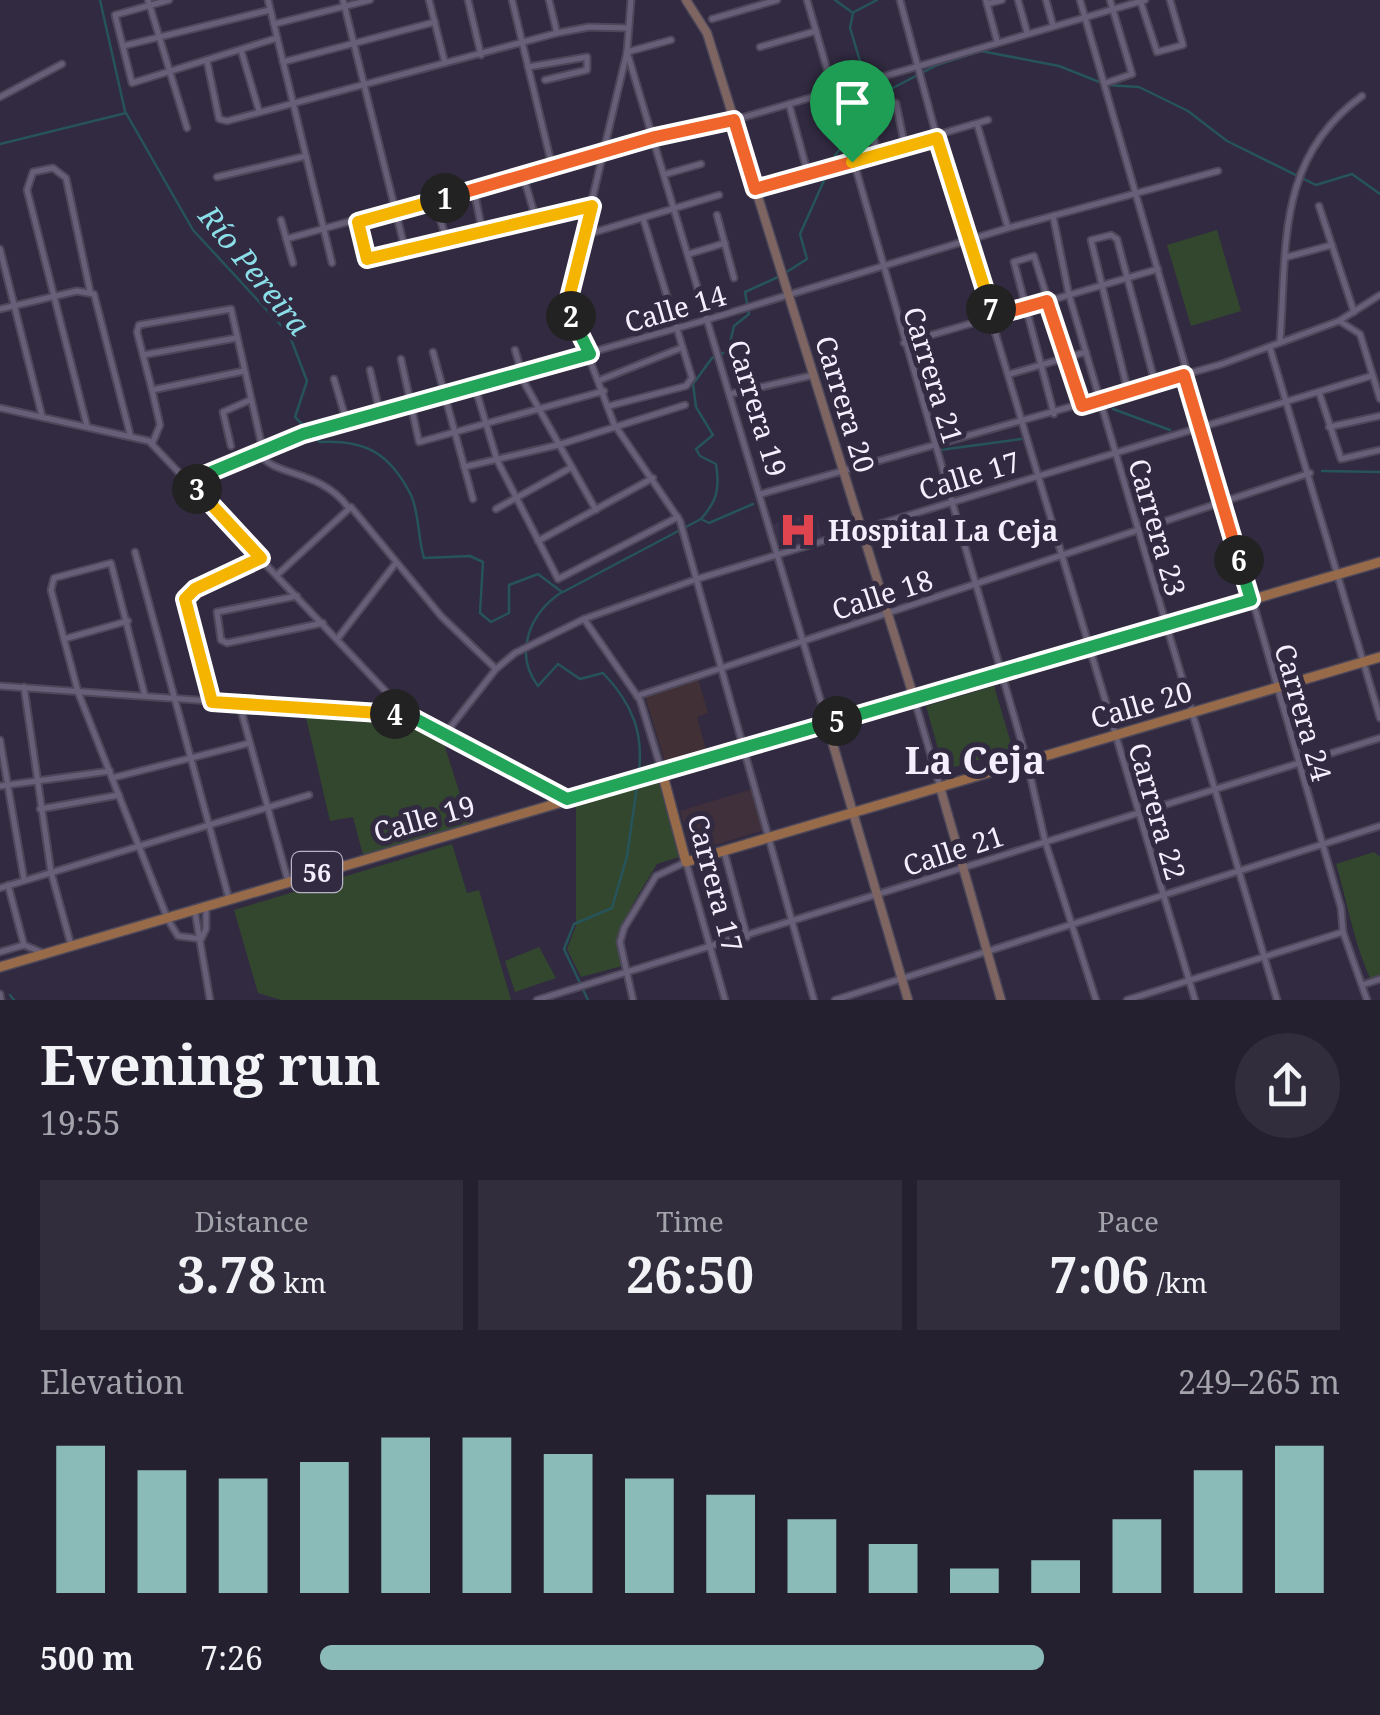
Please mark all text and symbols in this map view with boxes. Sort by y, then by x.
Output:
pin [810,60,895,163]
icon: arrive [825,75,880,130]
pin: 1 [420,173,470,223]
text: 1 [437,179,453,217]
water label: Río Pereira [189,196,320,344]
street label: Calle 14 [620,275,730,341]
pin: 7 [966,284,1016,334]
text: 7 [983,290,999,328]
pin: 2 [546,291,596,341]
text: 2 [563,297,579,335]
street label: Carrera 21 [895,302,973,448]
street label: Carrera 20 [807,331,885,477]
street label: Carrera 19 [719,335,797,481]
street label: Calle 17 [914,442,1024,508]
street label: Carrera 23 [1120,454,1196,600]
pin: 3 [172,464,222,514]
text: 3 [189,470,205,508]
hospital icon: Hospital La Ceja [777,509,819,551]
place label: Hospital La Ceja [828,511,1058,549]
pin: 6 [1214,535,1264,585]
text: 6 [1231,541,1247,579]
street label: Calle 18 [827,560,937,628]
street label: Carrera 24 [1266,639,1342,785]
street label: Calle 20 [1086,671,1196,737]
pin: 4 [370,689,420,739]
text: 4 [387,695,403,733]
pin: 5 [812,696,862,746]
text: 5 [829,702,845,740]
district label: La Ceja [905,733,1045,785]
street label: Carrera 22 [1120,738,1196,884]
street label: Calle 19 [369,785,479,851]
street label: Carrera 17 [679,810,753,956]
street label: Calle 21 [898,816,1008,884]
road number: 56 [292,852,342,892]
text: Evening run [40,1026,381,1101]
button: share [1235,1033,1340,1138]
text: 19:55 [40,1101,121,1144]
text: Distance [194,1202,309,1240]
text: Time [656,1202,724,1240]
text: Pace [1098,1202,1159,1240]
text: 3.78 [177,1240,276,1308]
text: 26:50 [626,1240,754,1308]
text: 7:06 [1049,1240,1149,1308]
text: km [276,1263,326,1301]
text: /km [1149,1263,1207,1301]
text: Elevation [40,1360,184,1403]
text: 249–265 m [1178,1360,1340,1403]
text: 500 m [40,1636,134,1679]
text: 7:26 [200,1636,263,1679]

